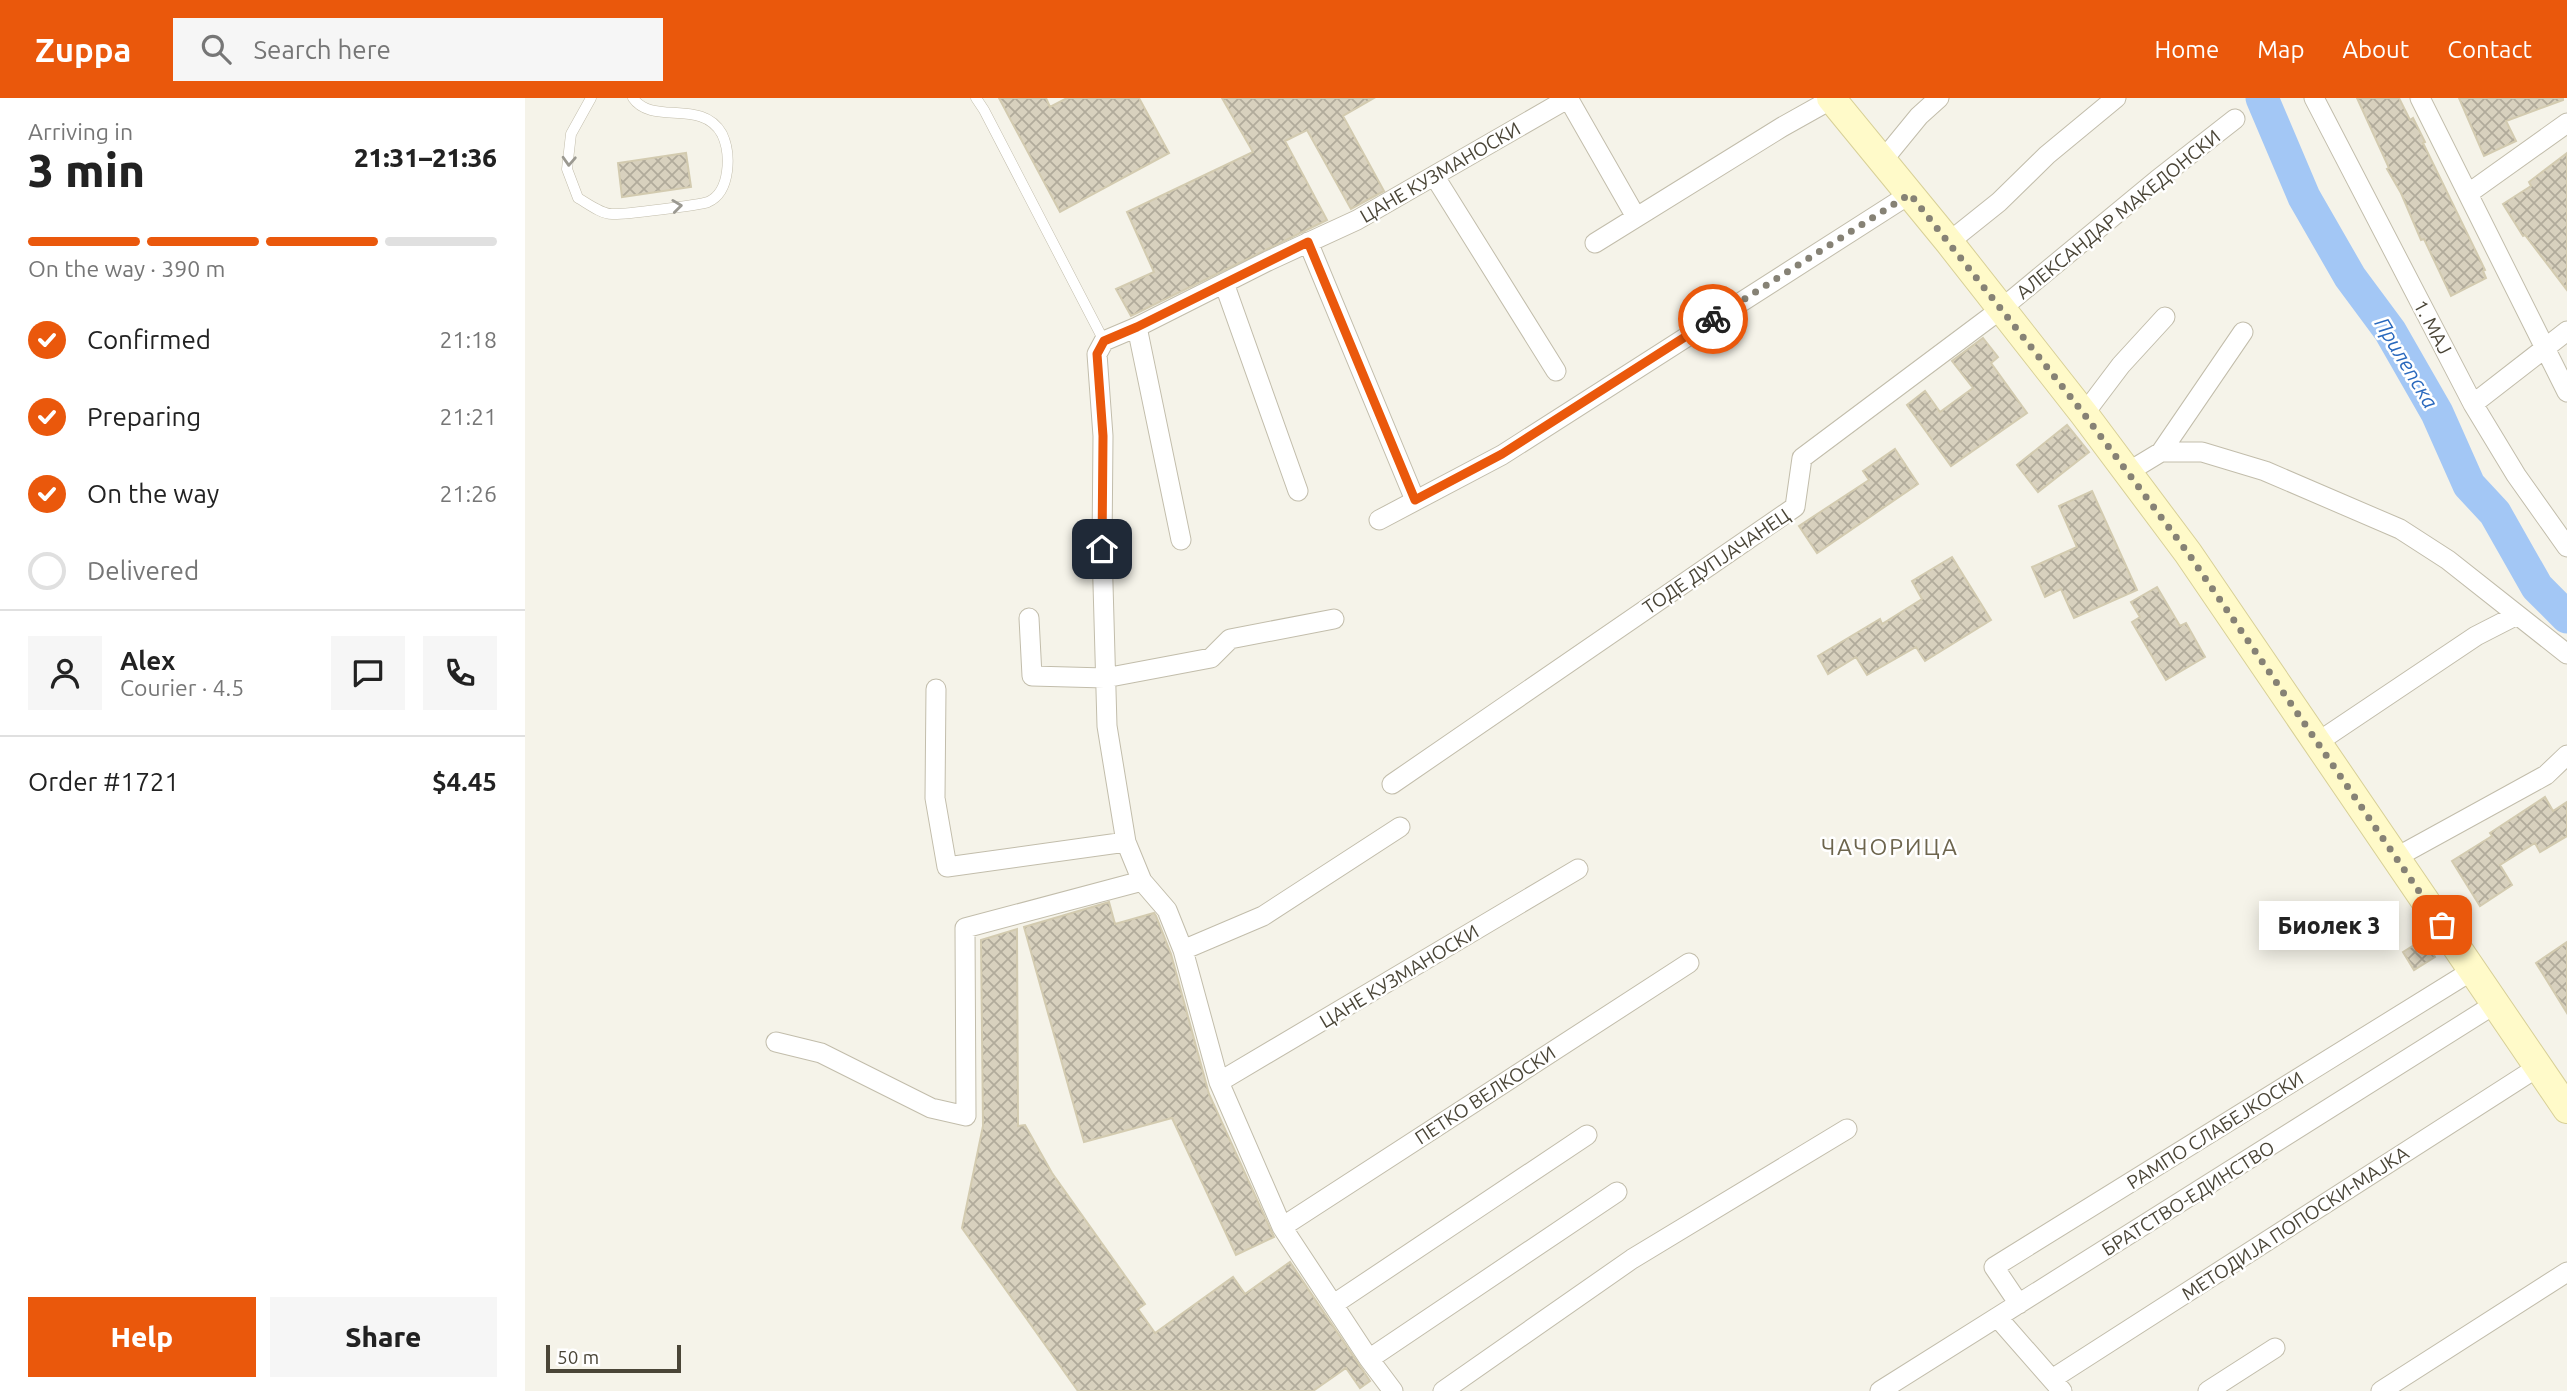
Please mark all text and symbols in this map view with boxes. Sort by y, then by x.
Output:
search box [173,18,663,81]
icon: search [197,30,235,68]
text: Zuppa [35,31,131,68]
text: Search here [253,35,391,64]
text: Home [2154,36,2219,63]
text: Map [2257,36,2304,63]
text: About [2342,36,2409,63]
text: Contact [2447,36,2532,63]
street label: ЦАНЕ КУЗМАНОСКИ [1356,117,1524,227]
text: Arriving in [28,119,133,144]
street label: АЛЕКСАНДАР МАКЕДОНСКИ [2012,125,2224,303]
text: 21:31–21:36 [354,143,497,172]
text: 3 min [28,144,145,196]
one-way arrow [561,156,576,167]
one-way arrow [672,198,683,213]
text: On the way · 390 m [28,256,225,281]
courier [1678,284,1748,354]
street label: 1. МАЈ [2410,296,2456,358]
icon: bike [1694,300,1732,338]
water label: Прилепска [2370,313,2443,412]
icon: check [28,321,66,359]
text: Confirmed [87,325,211,354]
text: 21:18 [439,327,497,352]
icon: check [28,398,66,436]
text: Preparing [87,402,201,431]
text: 21:21 [439,404,497,429]
icon: check [28,475,66,513]
text: On the way [87,479,219,508]
text: 21:26 [439,481,497,506]
street label: ТОДЕ ДУПЈАЧАНЕЦ [1638,504,1794,618]
pin [1072,519,1132,579]
icon: home [1083,530,1121,568]
text: Delivered [87,556,199,585]
button: person [28,636,102,710]
button: chat [331,636,405,710]
button: phone [423,636,497,710]
text: Alex [120,646,175,675]
text: Courier · 4.5 [120,675,244,700]
text: Order #1721 [28,767,179,796]
text: $4.45 [432,767,497,796]
district label: ЧАЧОРИЦА [1821,834,1959,859]
pin [2412,895,2472,955]
callout: Биолек 3 [2260,900,2400,950]
icon: bag [2423,906,2461,944]
text: Биолек 3 [2278,913,2380,938]
street label: ЦАНЕ КУЗМАНОСКИ [1316,920,1482,1032]
street label: ПЕТКО ВЕЛКОСКИ [1411,1041,1559,1149]
street label: РАМПО СЛАБЕЈКОСКИ [2123,1067,2307,1193]
street label: БРАТСТВО-ЕДИНСТВО [2098,1136,2278,1260]
street label: МЕТОДИЈА ПОПОСКИ-МАЈКА [2177,1141,2413,1305]
button: Help [28,1297,256,1377]
button: Share [270,1297,497,1377]
scale bar [546,1342,681,1374]
text: 50 m [557,1346,599,1368]

